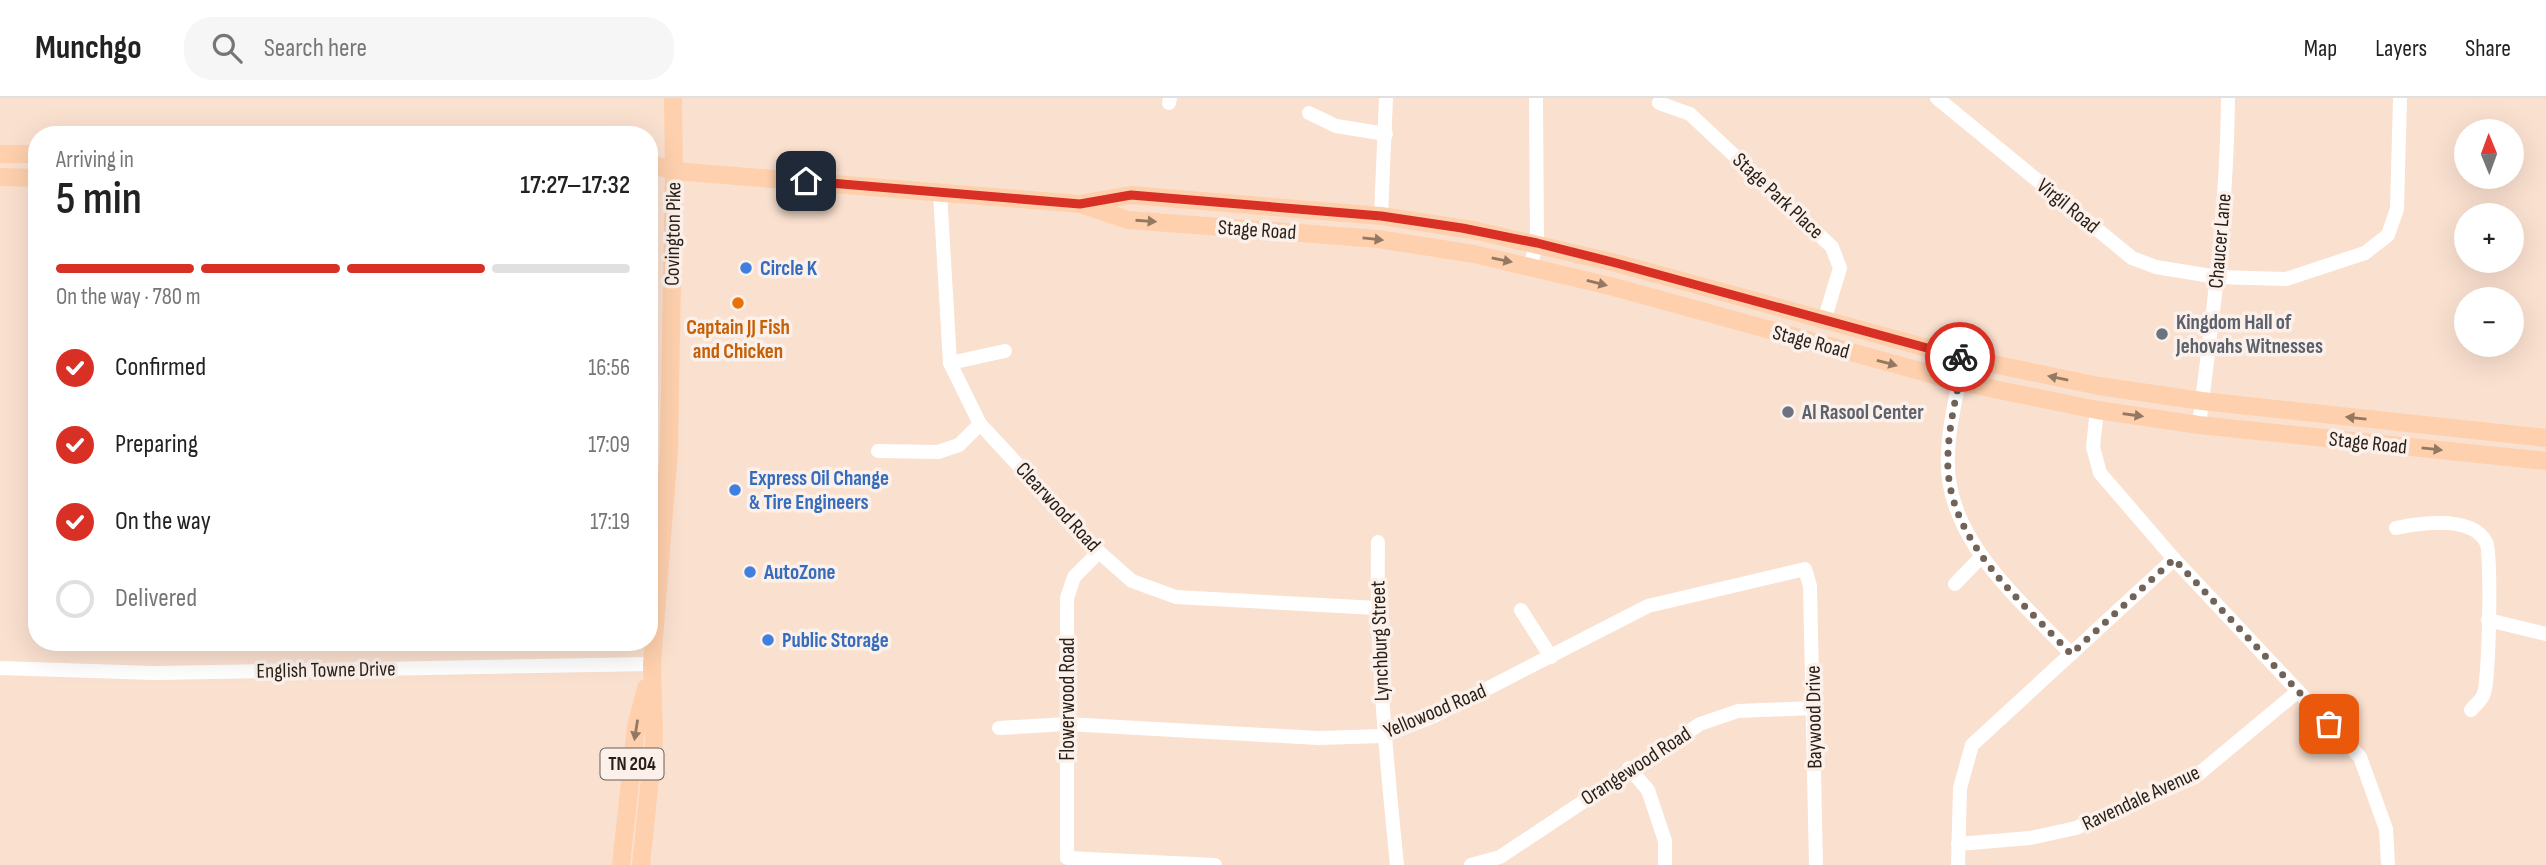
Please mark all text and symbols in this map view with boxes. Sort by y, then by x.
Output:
search box [184,17,674,80]
text: Munchgo [35,28,142,68]
icon: search [208,29,246,67]
text: Search here [264,33,367,64]
text: Map [2304,34,2337,63]
text: Layers [2375,34,2427,63]
text: Share [2465,34,2511,63]
north arrow [2454,119,2524,189]
map controls [2454,119,2524,357]
text: Arriving in [56,146,134,174]
street label: Stage Park Place [1727,148,1829,244]
pin [776,151,836,211]
icon: home [787,162,825,200]
text: 17:27–17:32 [520,170,630,201]
text: 5 min [56,172,142,227]
street label: Virgil Road [2032,173,2104,239]
street label: Covington Pike [660,182,686,286]
street label: Chaucer Lane [2203,192,2237,290]
button: + [2454,203,2524,273]
street label: Stage Road [1217,215,1297,245]
one-way arrow [1135,216,1157,227]
one-way arrow [1362,234,1384,245]
one-way arrow [1491,254,1513,265]
place label: Circle K [760,256,818,281]
marker: Circle K [738,260,754,276]
one-way arrow [1586,278,1608,289]
text: On the way · 780 m [56,283,200,311]
button: − [2454,287,2524,357]
marker: Captain JJ Fish and Chicken [730,295,746,311]
place label: Kingdom Hall of Jehovahs Witnesses [2175,310,2323,359]
place label: Captain JJ Fish and Chicken [686,315,790,364]
street label: Stage Road [1770,320,1852,364]
courier [1925,322,1995,392]
marker: Kingdom Hall of Jehovahs Witnesses [2154,326,2170,342]
icon: bike [1941,338,1979,376]
icon: check [56,349,94,387]
text: Confirmed [115,352,206,383]
text: 16:56 [588,354,630,382]
one-way arrow [1876,358,1898,369]
one-way arrow [2047,372,2069,383]
place label: Al Rasool Center [1801,400,1924,425]
marker: Al Rasool Center [1780,404,1796,420]
one-way arrow [2122,410,2144,421]
one-way arrow [2345,412,2367,423]
icon: check [56,426,94,464]
street label: Stage Road [2328,426,2408,460]
text: Preparing [115,429,198,460]
text: 17:09 [588,431,630,459]
one-way arrow [2421,444,2443,455]
street label: Clearwood Road [1010,457,1106,557]
place label: Express Oil Change & Tire Engineers [749,466,889,515]
marker: Express Oil Change & Tire Engineers [727,482,743,498]
icon: check [56,503,94,541]
text: On the way [115,506,211,537]
text: 17:19 [590,508,630,536]
place label: AutoZone [763,560,836,585]
marker: AutoZone [742,564,758,580]
street label: Lynchburg Street [1365,580,1395,702]
text: Delivered [115,583,197,614]
place label: Public Storage [782,628,889,653]
marker: Public Storage [760,632,776,648]
street label: Flowerwood Road [1055,637,1080,761]
street label: English Towne Drive [256,656,396,684]
street label: Baywood Drive [1801,665,1827,769]
street label: Yellowood Road [1380,678,1490,744]
pin [2299,694,2359,754]
icon: bag [2310,705,2348,743]
one-way arrow [630,719,641,741]
street label: Orangewood Road [1576,721,1696,811]
road number: TN 204 [600,748,664,779]
street label: Ravendale Avenue [2078,760,2204,836]

